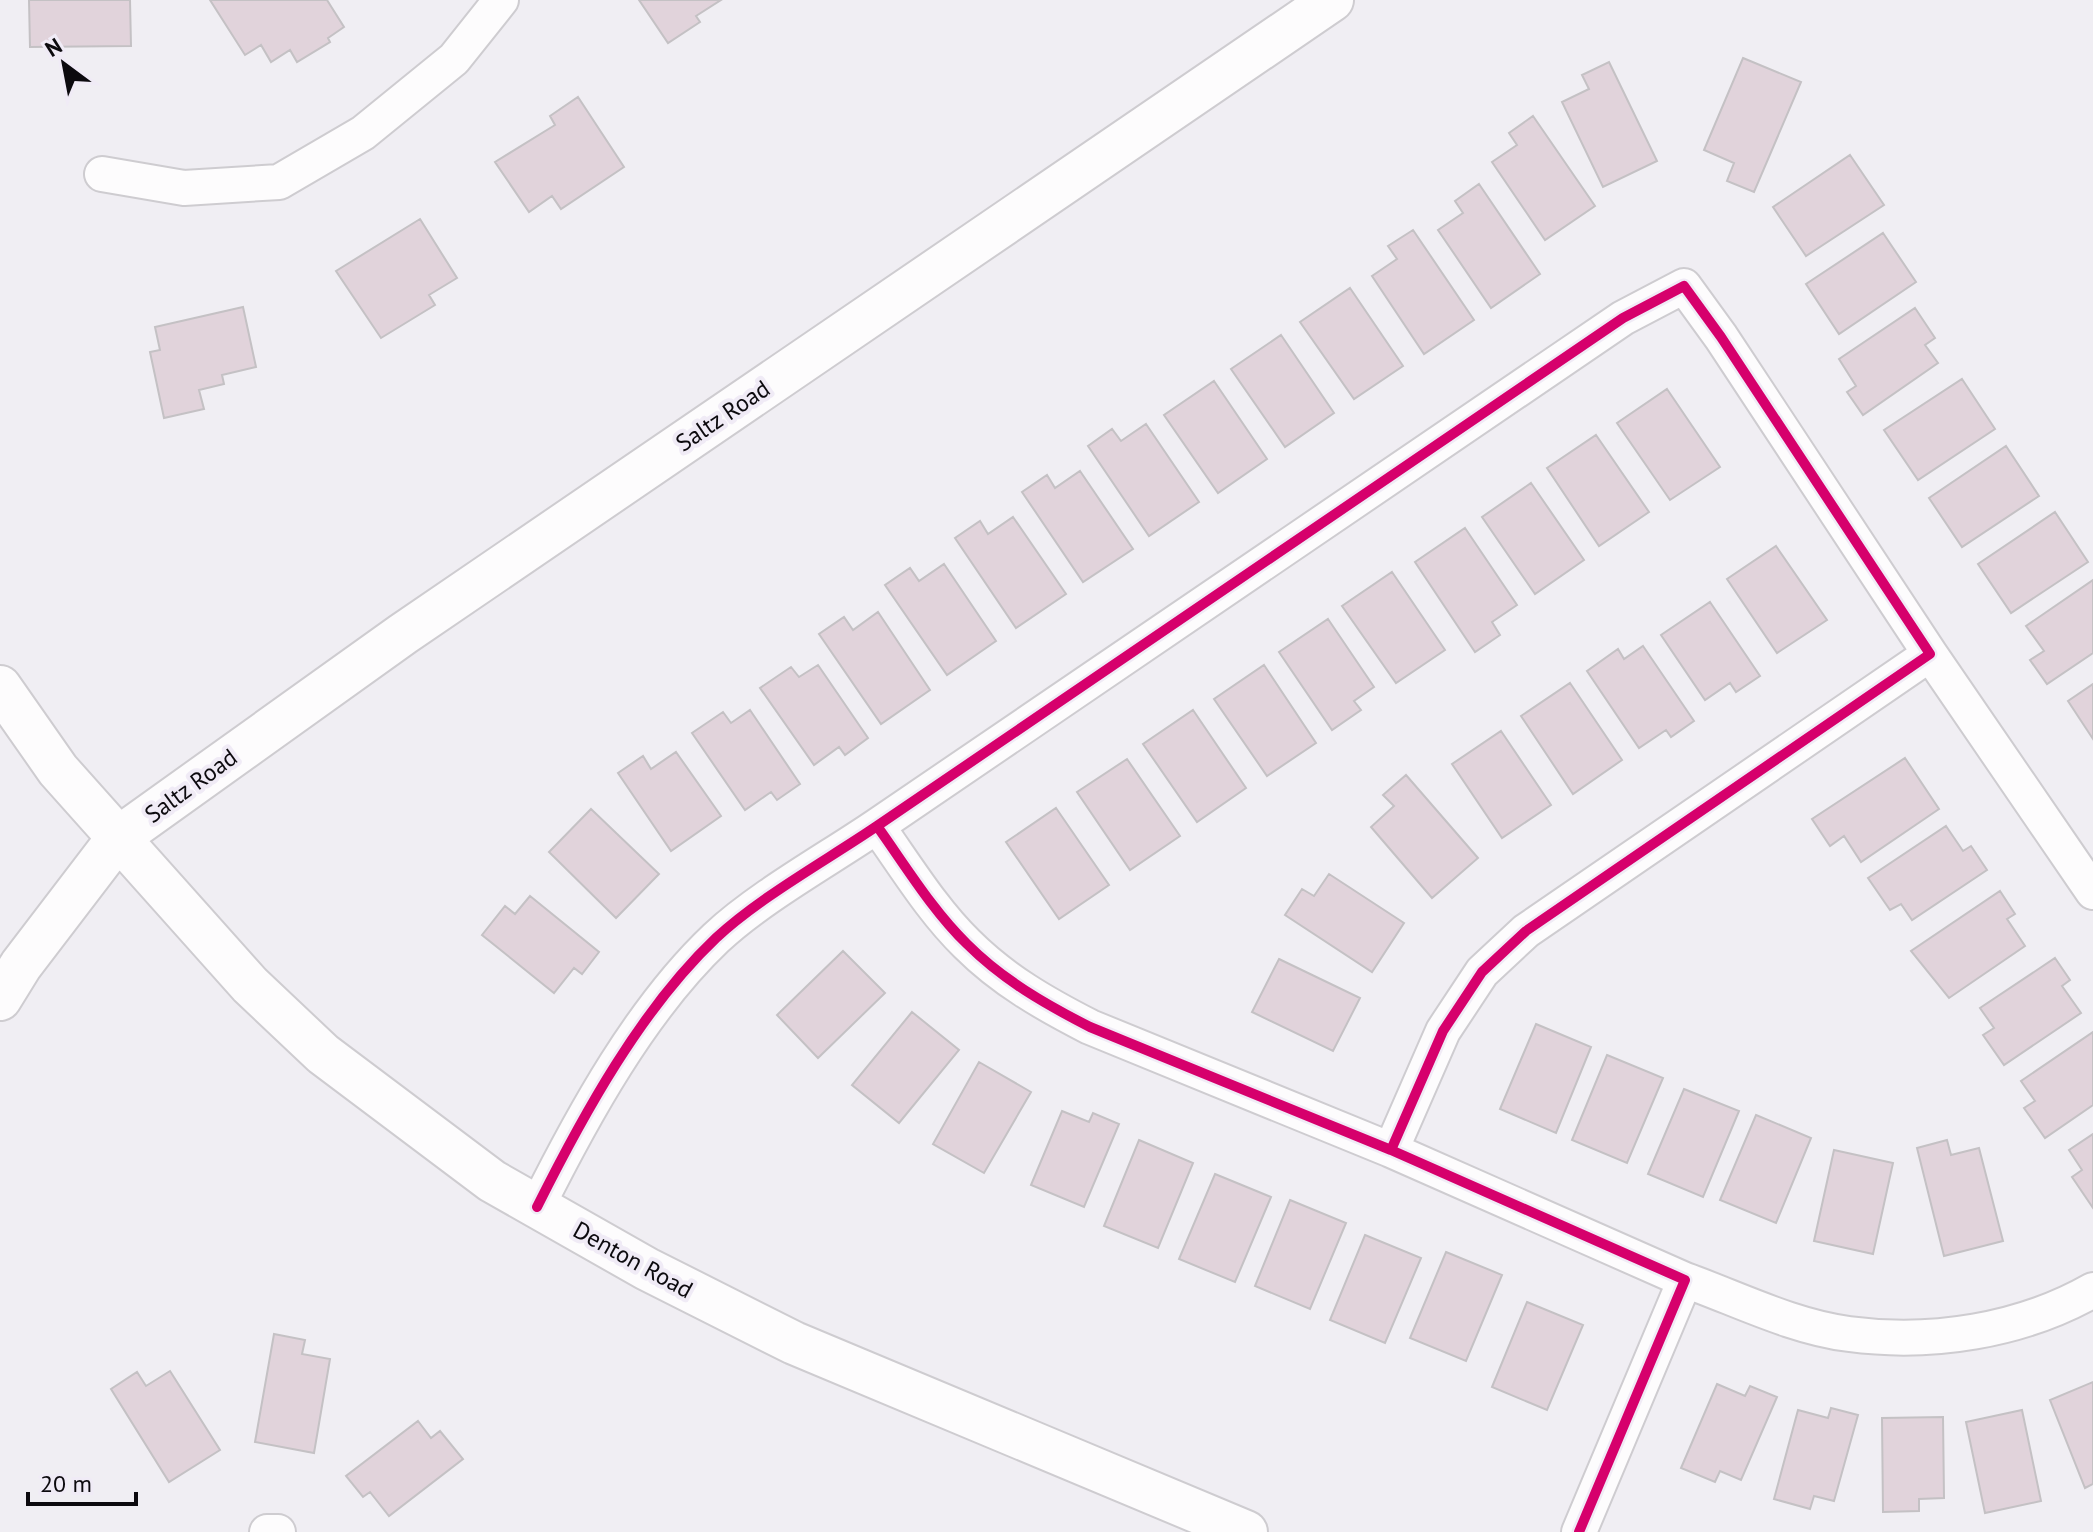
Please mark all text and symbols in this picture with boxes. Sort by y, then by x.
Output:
north arrow [24,24,104,104]
text: N [40,31,67,63]
street label: Saltz Road [670,373,776,458]
street label: Saltz Road [138,742,243,830]
street label: Denton Road [568,1214,699,1305]
scale bar [28,1456,136,1506]
text: 20 m [40,1468,92,1499]

